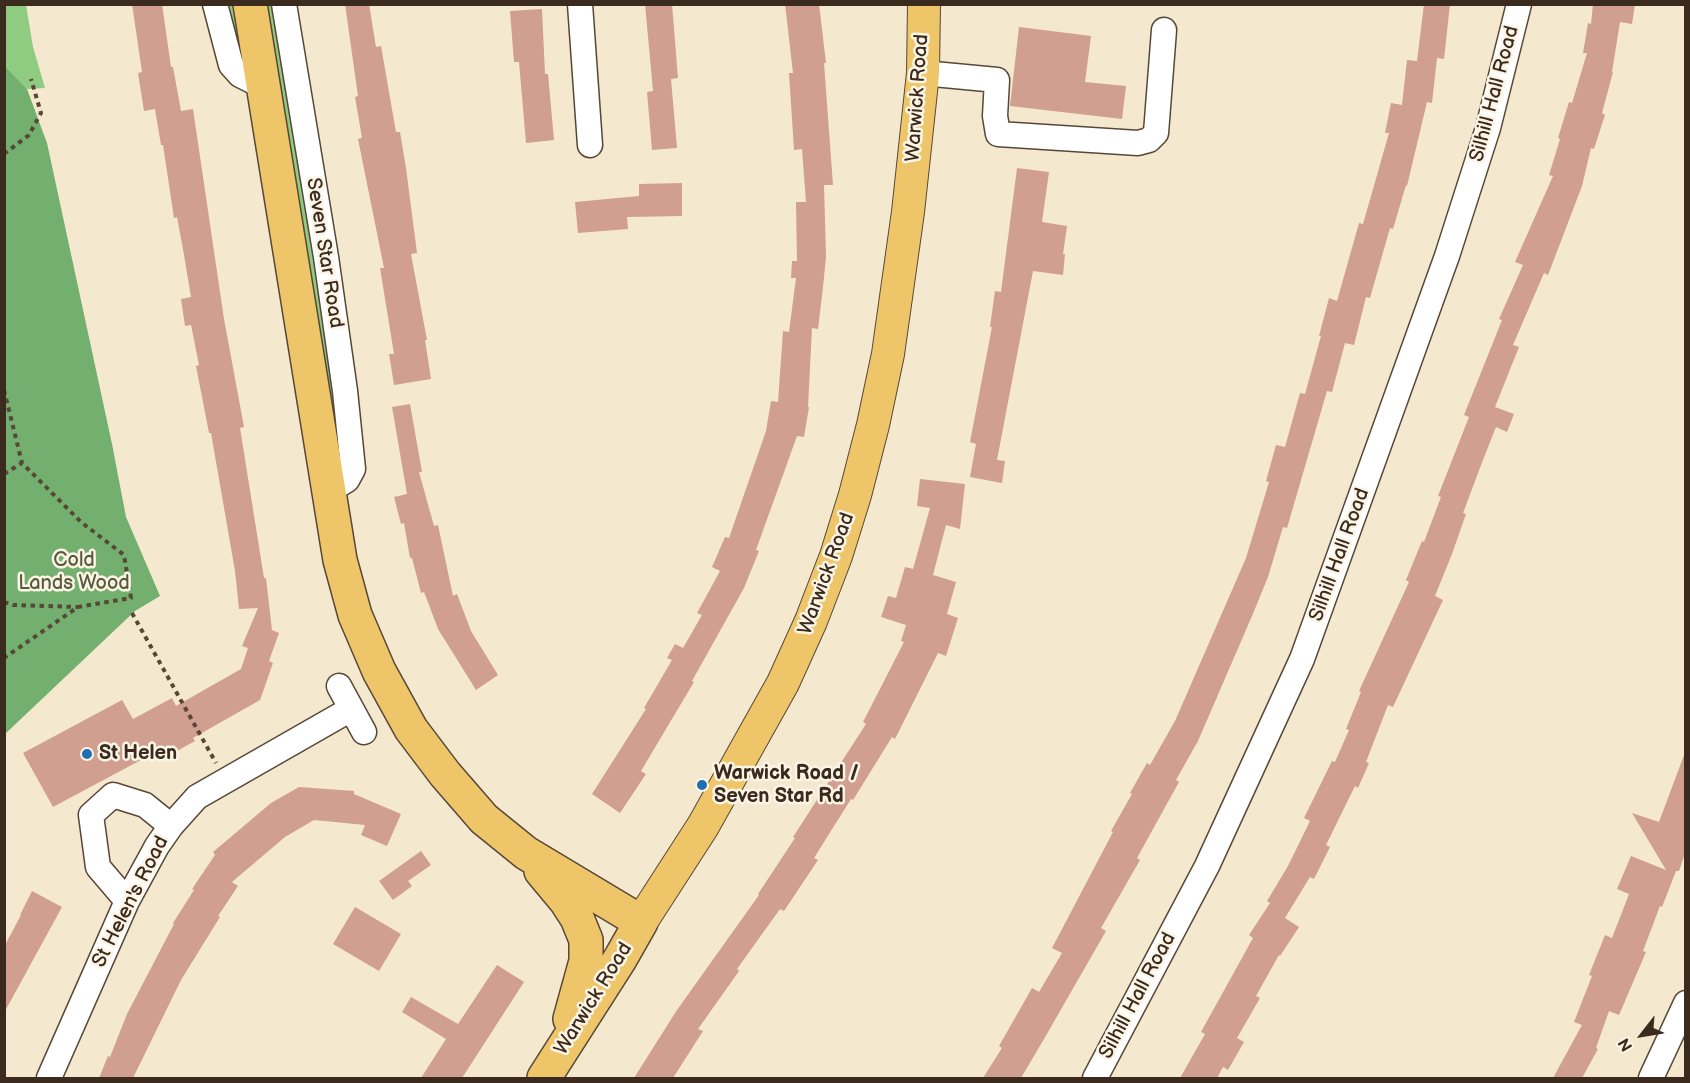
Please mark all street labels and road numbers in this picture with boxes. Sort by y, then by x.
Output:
street label: Silhill Hall Road [1465,23,1525,165]
street label: Warwick Road [902,33,934,163]
street label: Seven Star Road [300,176,348,330]
street label: Silhill Hall Road [1305,485,1375,625]
street label: Warwick Road [794,510,860,638]
street label: St Helen's Road [88,832,174,972]
street label: Silhill Hall Road [1095,929,1181,1063]
street label: Warwick Road [550,938,638,1060]

